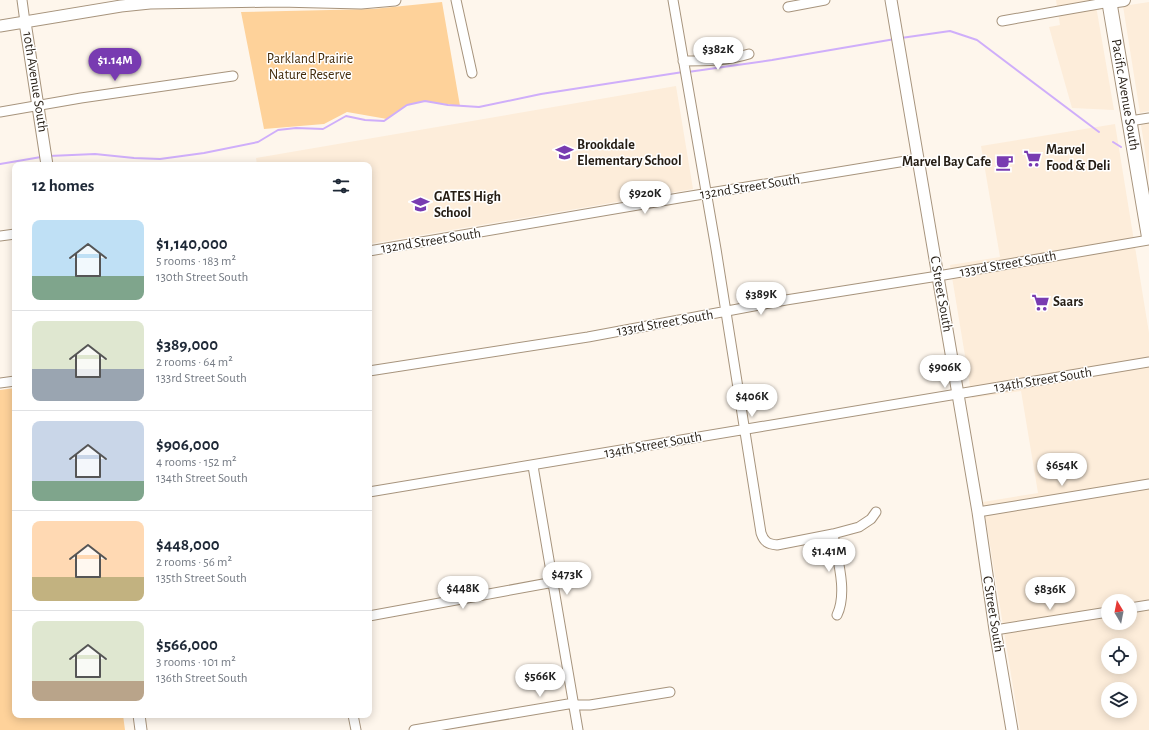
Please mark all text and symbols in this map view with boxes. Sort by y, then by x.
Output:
street label: 10th Avenue South [20,31,50,133]
pin: $382K [690,37,746,71]
street label: Pacific Avenue South [1109,38,1141,152]
text: $382K [702,43,734,56]
pin: $1.14M [82,48,148,82]
park label: Parkland Prairie Nature Reserve [267,52,353,82]
text: $1.14M [97,54,133,67]
place label: Brookdale Elementary School [577,138,682,168]
school or university icon: Brookdale Elementary School [554,143,574,163]
place label: Marvel Food & Deli [1046,143,1110,173]
supermarket icon: Marvel Food & Deli [1023,148,1043,168]
cafe icon: Marvel Bay Cafe [994,152,1014,172]
place label: Marvel Bay Cafe [902,155,991,169]
street label: 132nd Street South [699,172,801,202]
icon: filters [330,175,352,197]
text: 12 homes [32,177,94,194]
pin: $920K [617,181,673,215]
text: $920K [629,187,661,200]
place label: GATES High School [434,190,501,220]
school or university icon: GATES High School [411,195,431,215]
street label: 132nd Street South [380,226,482,256]
text: $1,140,000 [156,235,228,252]
icon: home [64,236,112,284]
street label: 133rd Street South [959,249,1057,279]
text: 5 rooms · 183 m² [156,255,236,268]
street label: C Street South [927,255,955,333]
text: 130th Street South [156,271,248,284]
pin: $389K [733,282,789,316]
text: $389K [745,288,777,301]
supermarket icon: Saars [1030,292,1050,312]
place label: Saars [1053,295,1083,309]
street label: 133rd Street South [616,308,714,338]
text: $389,000 [156,336,218,353]
icon: home [64,337,112,385]
pin: $906K [917,355,973,389]
text: 2 rooms · 64 m² [156,356,233,369]
text: $906K [929,361,961,374]
street label: 134th Street South [993,365,1093,395]
text: 133rd Street South [156,372,247,385]
pin: $406K [724,384,780,418]
text: $406K [735,390,769,403]
street label: 134th Street South [603,430,703,460]
text: $906,000 [156,436,219,453]
icon: home [64,437,112,485]
pin: $654K [1034,453,1090,487]
text: 4 rooms · 152 m² [156,456,237,469]
text: $654K [1046,459,1078,472]
text: 134th Street South [156,472,248,485]
text: $448,000 [156,536,220,553]
icon: home [64,537,112,585]
pin: $1.41M [796,539,862,573]
text: $1.41M [811,545,847,558]
text: 2 rooms · 56 m² [156,556,232,569]
pin: $473K [539,562,595,596]
text: $473K [551,568,583,581]
text: 135th Street South [156,572,247,585]
street label: C Street South [980,575,1006,653]
pin: $448K [435,576,491,610]
pin: $836K [1022,577,1078,611]
text: $448K [447,582,479,595]
text: $836K [1034,583,1066,596]
north arrow [1101,594,1137,630]
map controls [1101,594,1137,718]
text: $566,000 [156,636,218,653]
icon: home [64,637,112,685]
button: locate [1101,638,1137,674]
text: 3 rooms · 101 m² [156,656,236,669]
pin: $566K [512,664,568,698]
text: $566K [524,670,556,683]
text: 136th Street South [156,672,248,685]
button: layers [1101,682,1137,718]

